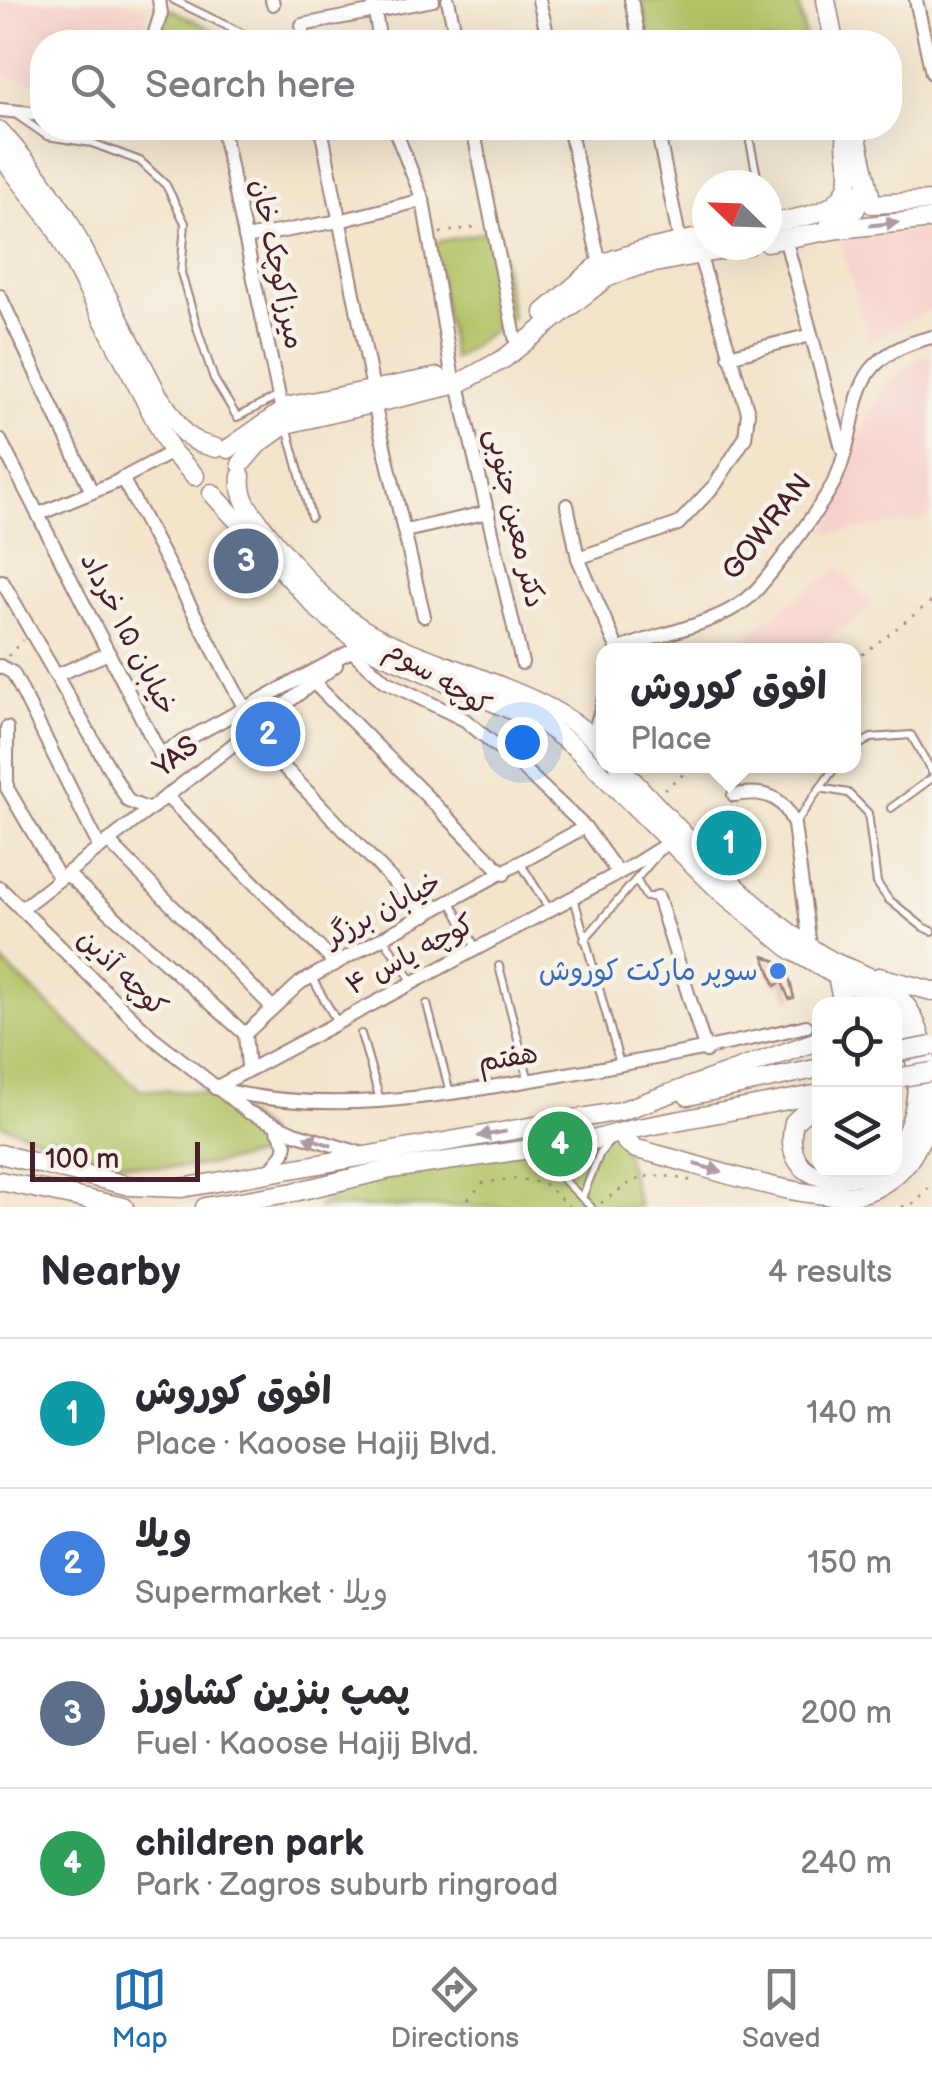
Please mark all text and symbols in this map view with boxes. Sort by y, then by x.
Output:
search box [30,30,902,140]
icon: search [65,58,120,113]
text: Search here [145,63,356,108]
north arrow [692,170,782,260]
street label: میرزاکوچک خان [242,176,311,352]
one-way arrow [869,216,900,232]
street label: دکتر معین جنوبی [477,425,552,611]
street label: GOWRAN [715,468,819,586]
pin: 3 [214,524,278,598]
street label: خیابان ۱۵ خرداد [73,547,183,721]
street label: کوچه سوم [377,633,497,727]
popup [596,643,861,773]
text: افوق کوروش [630,665,827,710]
pin: 2 [236,696,300,772]
your location [497,717,548,768]
text: Place [630,720,711,759]
street label: YAS [146,729,205,785]
pin: 1 [696,806,762,880]
street label: خیابان برزگر [317,865,447,955]
street label: کوچه یاس ۴ [340,907,480,1003]
street label: کوچه آذین [70,922,174,1024]
place label: سوپر مارکت کوروش [539,955,758,989]
marker: سوپر مارکت کوروش [767,960,789,982]
map controls [812,997,902,1177]
button: locate [812,997,902,1087]
street label: هفتم [476,1037,541,1083]
button: layers [812,1087,902,1177]
pin: 4 [528,1106,592,1182]
one-way arrow [475,1126,507,1142]
one-way arrow [302,1133,332,1148]
scale bar [30,1137,200,1182]
text: 100 m [45,1143,119,1176]
one-way arrow [694,1161,724,1176]
text: Nearby [40,1247,180,1298]
text: 4 results [768,1253,892,1292]
text: افوق کوروش [135,1370,331,1415]
text: 1 [66,1394,79,1433]
text: 140 m [806,1394,892,1433]
text: Place · Kaoose Hajij Blvd. [135,1425,497,1464]
text: ویلا [135,1513,192,1558]
text: 2 [63,1544,82,1583]
text: 150 m [807,1544,892,1583]
text: Supermarket · ویلا [135,1574,388,1613]
text: پمپ بنزین کشاورز [135,1670,410,1715]
text: 3 [63,1694,82,1733]
text: 200 m [800,1694,892,1733]
text: Fuel · Kaoose Hajij Blvd. [135,1725,478,1764]
text: children park [135,1821,364,1866]
text: 4 [63,1844,82,1883]
text: 240 m [800,1844,892,1883]
text: Park · Zagros suburb ringroad [135,1866,558,1905]
tab: Map [111,1962,168,2055]
tab: Directions [390,1962,519,2055]
tab: Saved [742,1962,821,2055]

